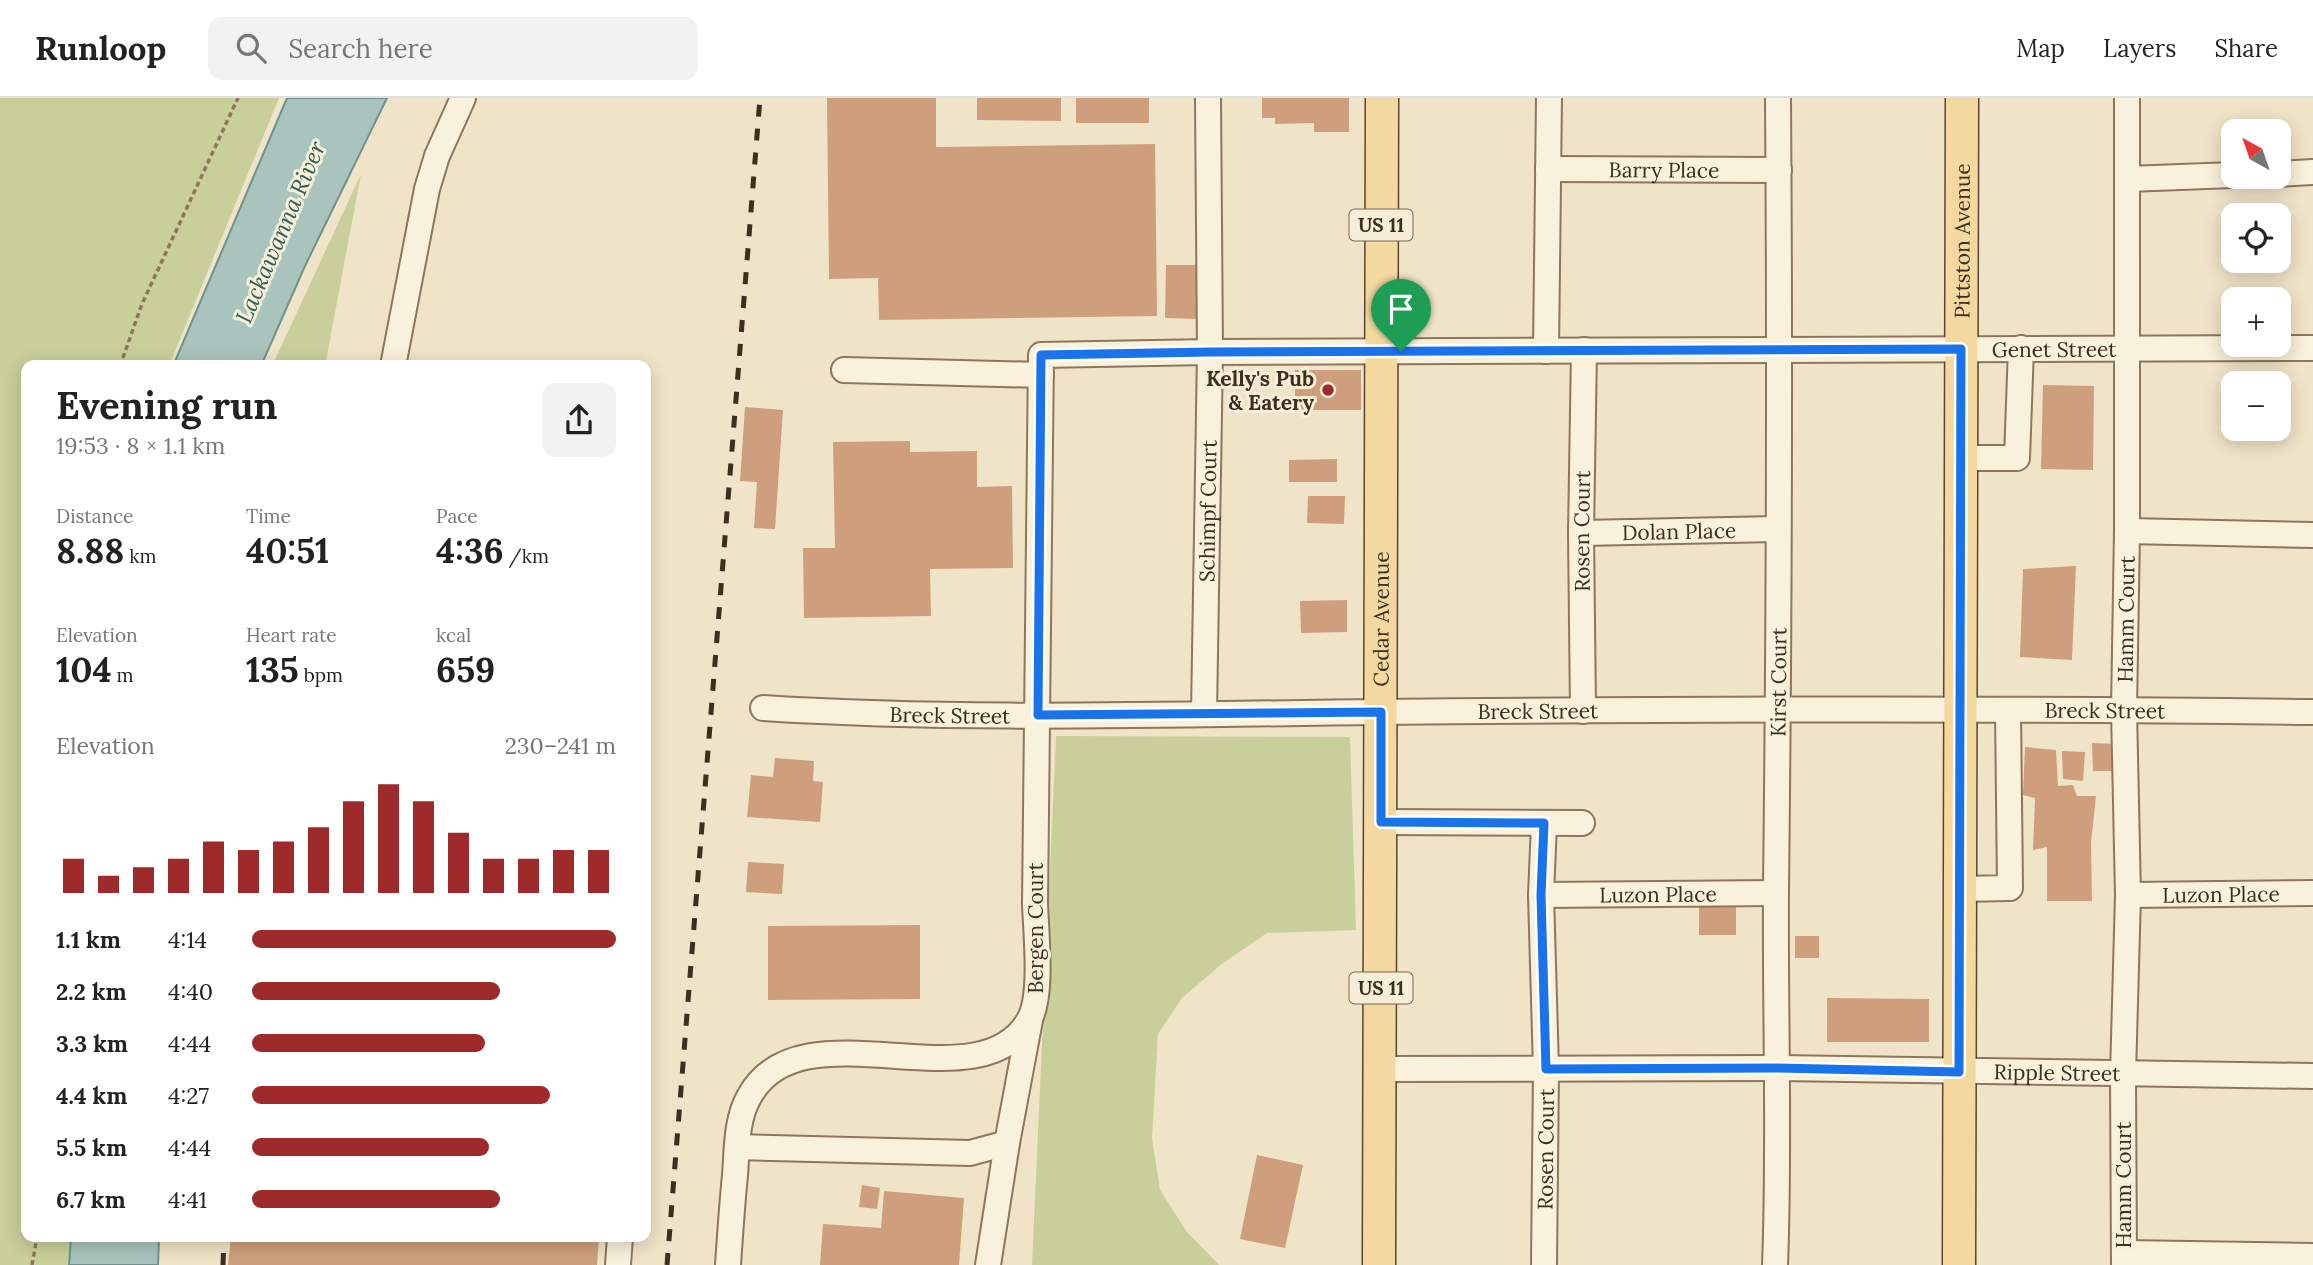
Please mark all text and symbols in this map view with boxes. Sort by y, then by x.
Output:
search box [208,17,698,80]
text: Runloop [35,27,166,69]
icon: search [232,29,270,67]
text: Search here [288,32,433,65]
text: Map [2016,33,2065,64]
text: Layers [2103,33,2176,64]
text: Share [2214,33,2278,64]
north arrow [2221,119,2291,189]
map controls [2221,119,2291,441]
water label: Lackawanna River [229,136,332,327]
street label: Barry Place [1609,156,1719,183]
street label: Pittston Avenue [1948,163,1975,319]
button: locate [2221,203,2291,273]
road number: US 11 [1350,209,1412,240]
pin [1371,279,1431,351]
button: + [2221,287,2291,357]
icon: arrive [1382,290,1420,328]
street label: Genet Street [1992,335,2117,363]
place label: Kelly's Pub & Eatery [1206,365,1314,416]
button: − [2221,371,2291,441]
text: Evening run [56,381,278,429]
marker: Kelly's Pub & Eatery [1320,382,1336,398]
button: share [542,383,616,457]
text: 19:53 · 8 × 1.1 km [56,431,225,460]
street label: Schimpf Court [1193,439,1222,582]
street label: Rosen Court [1567,469,1596,592]
text: Distance [56,504,133,528]
text: Time [246,504,291,528]
text: Pace [436,504,478,528]
street label: Dolan Place [1621,516,1736,546]
text: 8.88 [56,528,124,573]
text: 40:51 [246,528,329,573]
text: 4:36 [436,528,504,573]
text: km [124,544,156,568]
text: /km [504,544,549,568]
street label: Cedar Avenue [1367,551,1394,687]
street label: Hamm Court [2111,555,2140,683]
text: Elevation [56,623,138,647]
text: Heart rate [246,623,337,647]
text: kcal [436,623,471,647]
street label: Kirst Court [1764,626,1792,737]
text: 104 [56,647,112,692]
text: 135 [246,647,299,692]
text: 659 [436,647,495,692]
text: m [112,663,134,687]
text: bpm [299,663,343,687]
street label: Breck Street [2044,696,2166,724]
street label: Breck Street [1477,697,1599,725]
street label: Breck Street [889,700,1011,729]
text: Elevation [56,731,155,760]
text: 230–241 m [505,731,616,760]
street label: Bergen Court [1022,861,1049,994]
street label: Luzon Place [1599,880,1717,908]
street label: Luzon Place [2162,880,2280,908]
text: 1.1 km [56,925,121,954]
text: 4:14 [168,925,207,954]
road number: US 11 [1350,972,1412,1004]
text: 2.2 km [56,977,127,1006]
text: 4:40 [168,977,213,1006]
text: 3.3 km [56,1029,128,1058]
text: 4:44 [168,1029,211,1058]
street label: Ripple Street [1994,1058,2121,1087]
text: 4.4 km [56,1081,127,1110]
text: 4:27 [168,1081,209,1110]
street label: Rosen Court [1531,1087,1559,1210]
street label: Hamm Court [2110,1121,2137,1249]
text: 5.5 km [56,1133,127,1162]
text: 4:44 [168,1133,211,1162]
text: 6.7 km [56,1185,126,1214]
text: 4:41 [168,1185,207,1214]

